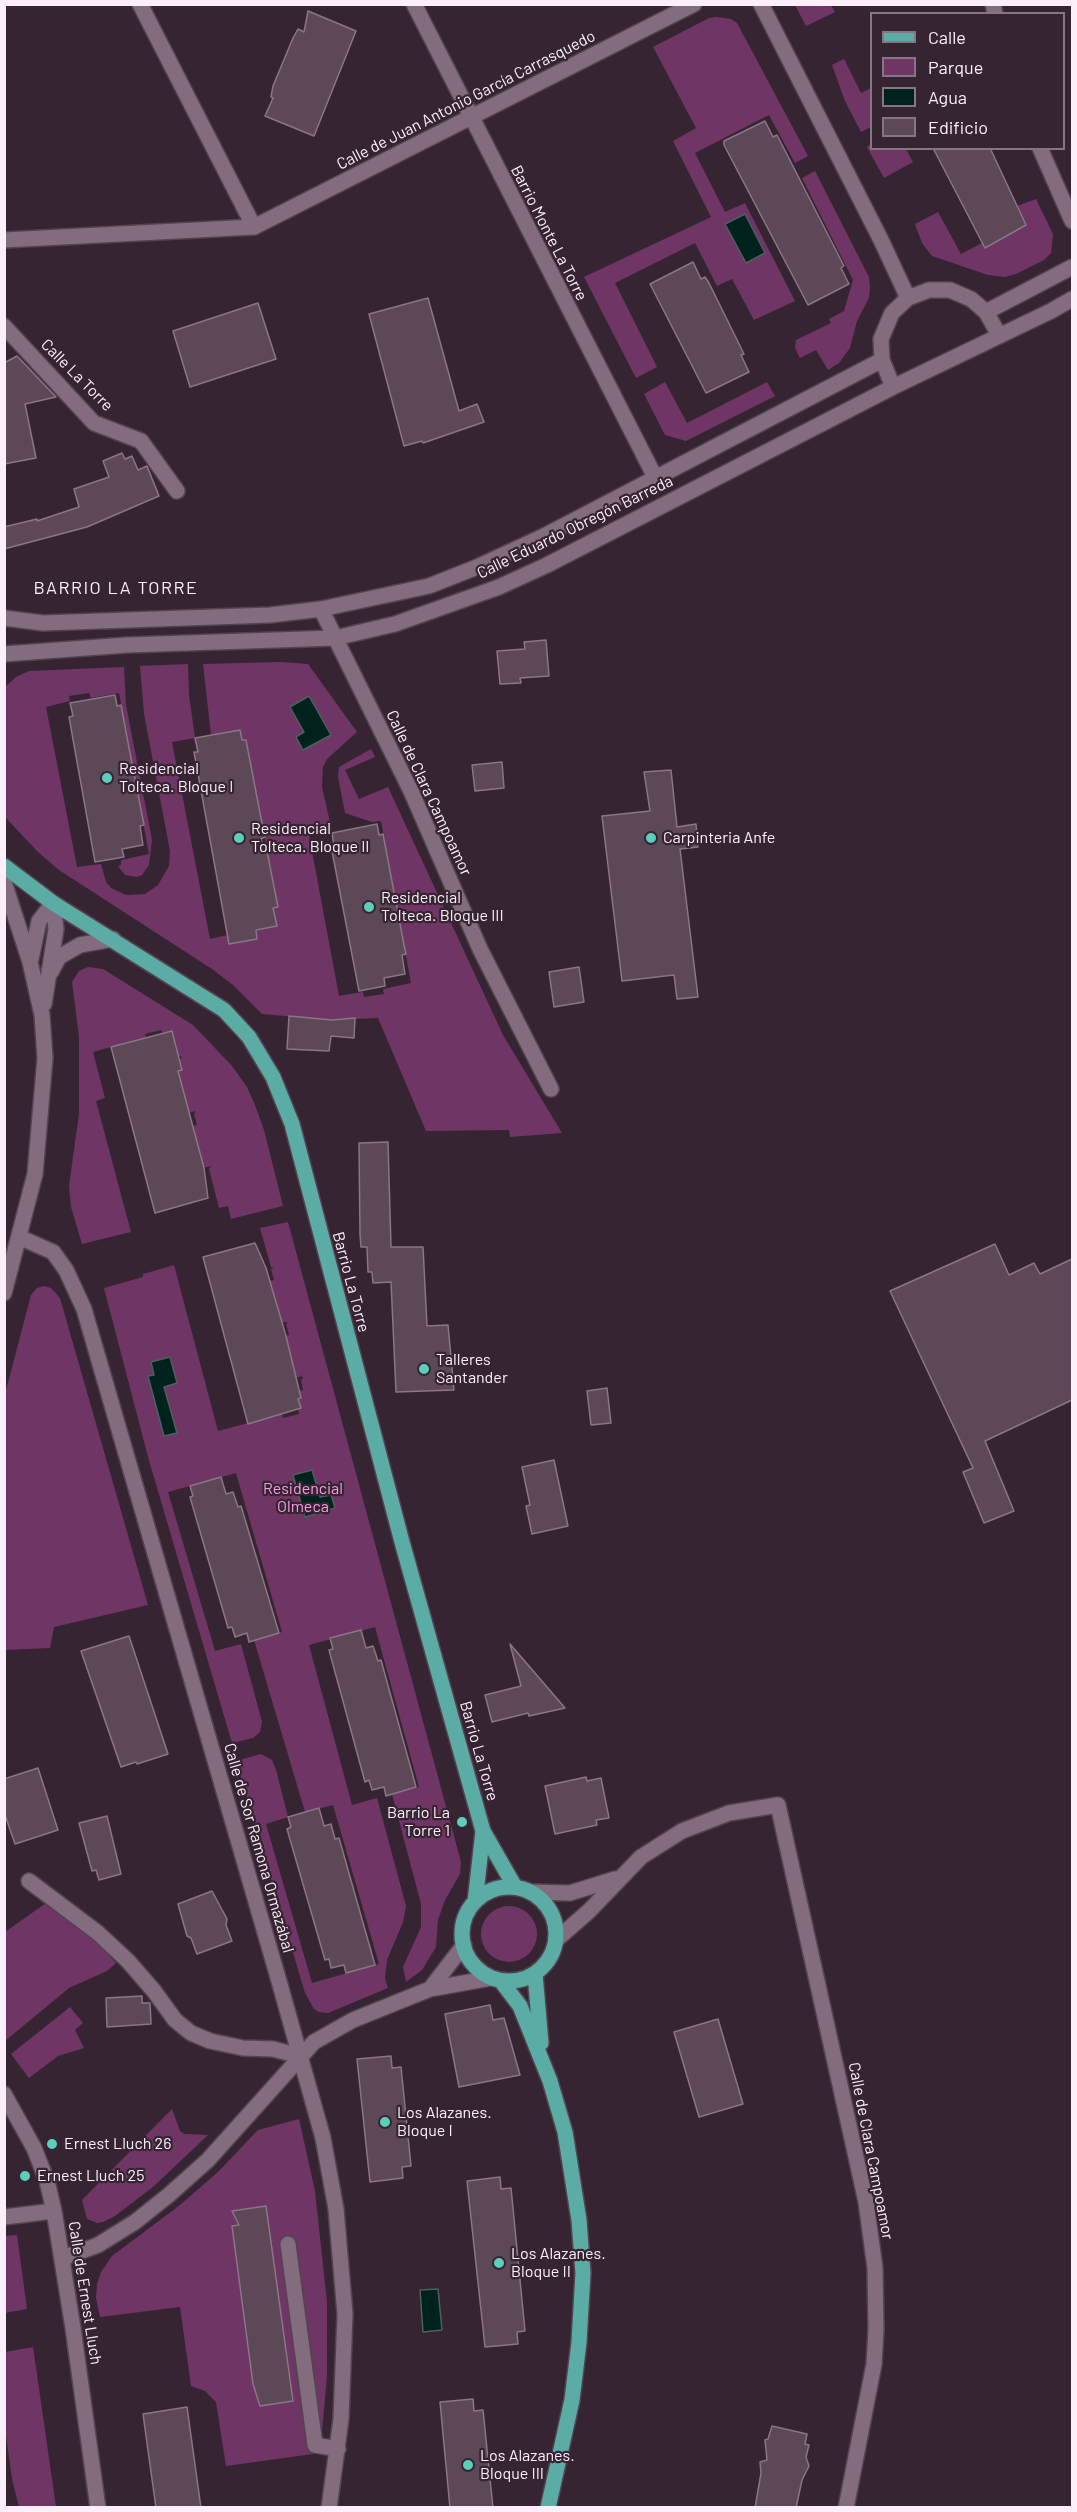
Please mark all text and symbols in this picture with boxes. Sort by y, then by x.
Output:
legend [870,12,1065,150]
street label: Calle de Juan Antonio García Carrasquedo [333,26,599,174]
text: Calle [928,26,966,48]
text: Parque [928,56,983,78]
text: Agua [928,86,967,108]
text: Edificio [928,116,988,138]
street label: Barrio Monte La Torre [507,162,591,304]
street label: Calle La Torre [37,335,117,415]
street label: Calle Eduardo Obregón Barreda [474,471,676,583]
district label: BARRIO LA TORRE [34,577,198,599]
street label: Calle de Clara Campoamor [382,707,476,879]
place label: Residencial Tolteca. Bloque I [119,759,233,797]
marker: Residencial Tolteca. Bloque I [100,771,114,785]
place label: Residencial Tolteca. Bloque II [251,819,369,857]
place label: Carpinteria Anfe [663,828,775,848]
marker: Residencial Tolteca. Bloque II [232,831,246,845]
marker: Carpinteria Anfe [644,831,658,845]
place label: Residencial Tolteca. Bloque III [381,888,504,926]
marker: Residencial Tolteca. Bloque III [362,900,376,914]
street label: Barrio La Torre [328,1230,374,1334]
place label: Talleres Santander [436,1350,508,1388]
marker: Talleres Santander [417,1362,431,1376]
park label: Residencial Olmeca [263,1479,343,1517]
street label: Barrio La Torre [456,1699,502,1803]
street label: Calle de Sor Ramona Ormazábal [220,1741,298,1955]
place label: Barrio La Torre 1 [387,1803,450,1841]
marker: Barrio La Torre 1 [455,1815,469,1829]
street label: Calle de Clara Campoamor [844,2061,898,2241]
place label: Los Alazanes. Bloque I [397,2103,492,2141]
marker: Los Alazanes. Bloque I [378,2115,392,2129]
place label: Ernest Lluch 26 [64,2134,171,2154]
marker: Ernest Lluch 26 [45,2137,59,2151]
place label: Ernest Lluch 25 [37,2166,144,2186]
marker: Ernest Lluch 25 [18,2169,32,2183]
street label: Calle de Ernest Lluch [64,2220,106,2366]
place label: Los Alazanes. Bloque II [511,2244,606,2282]
marker: Los Alazanes. Bloque II [492,2256,506,2270]
place label: Los Alazanes. Bloque III [480,2446,575,2484]
marker: Los Alazanes. Bloque III [461,2458,475,2472]

